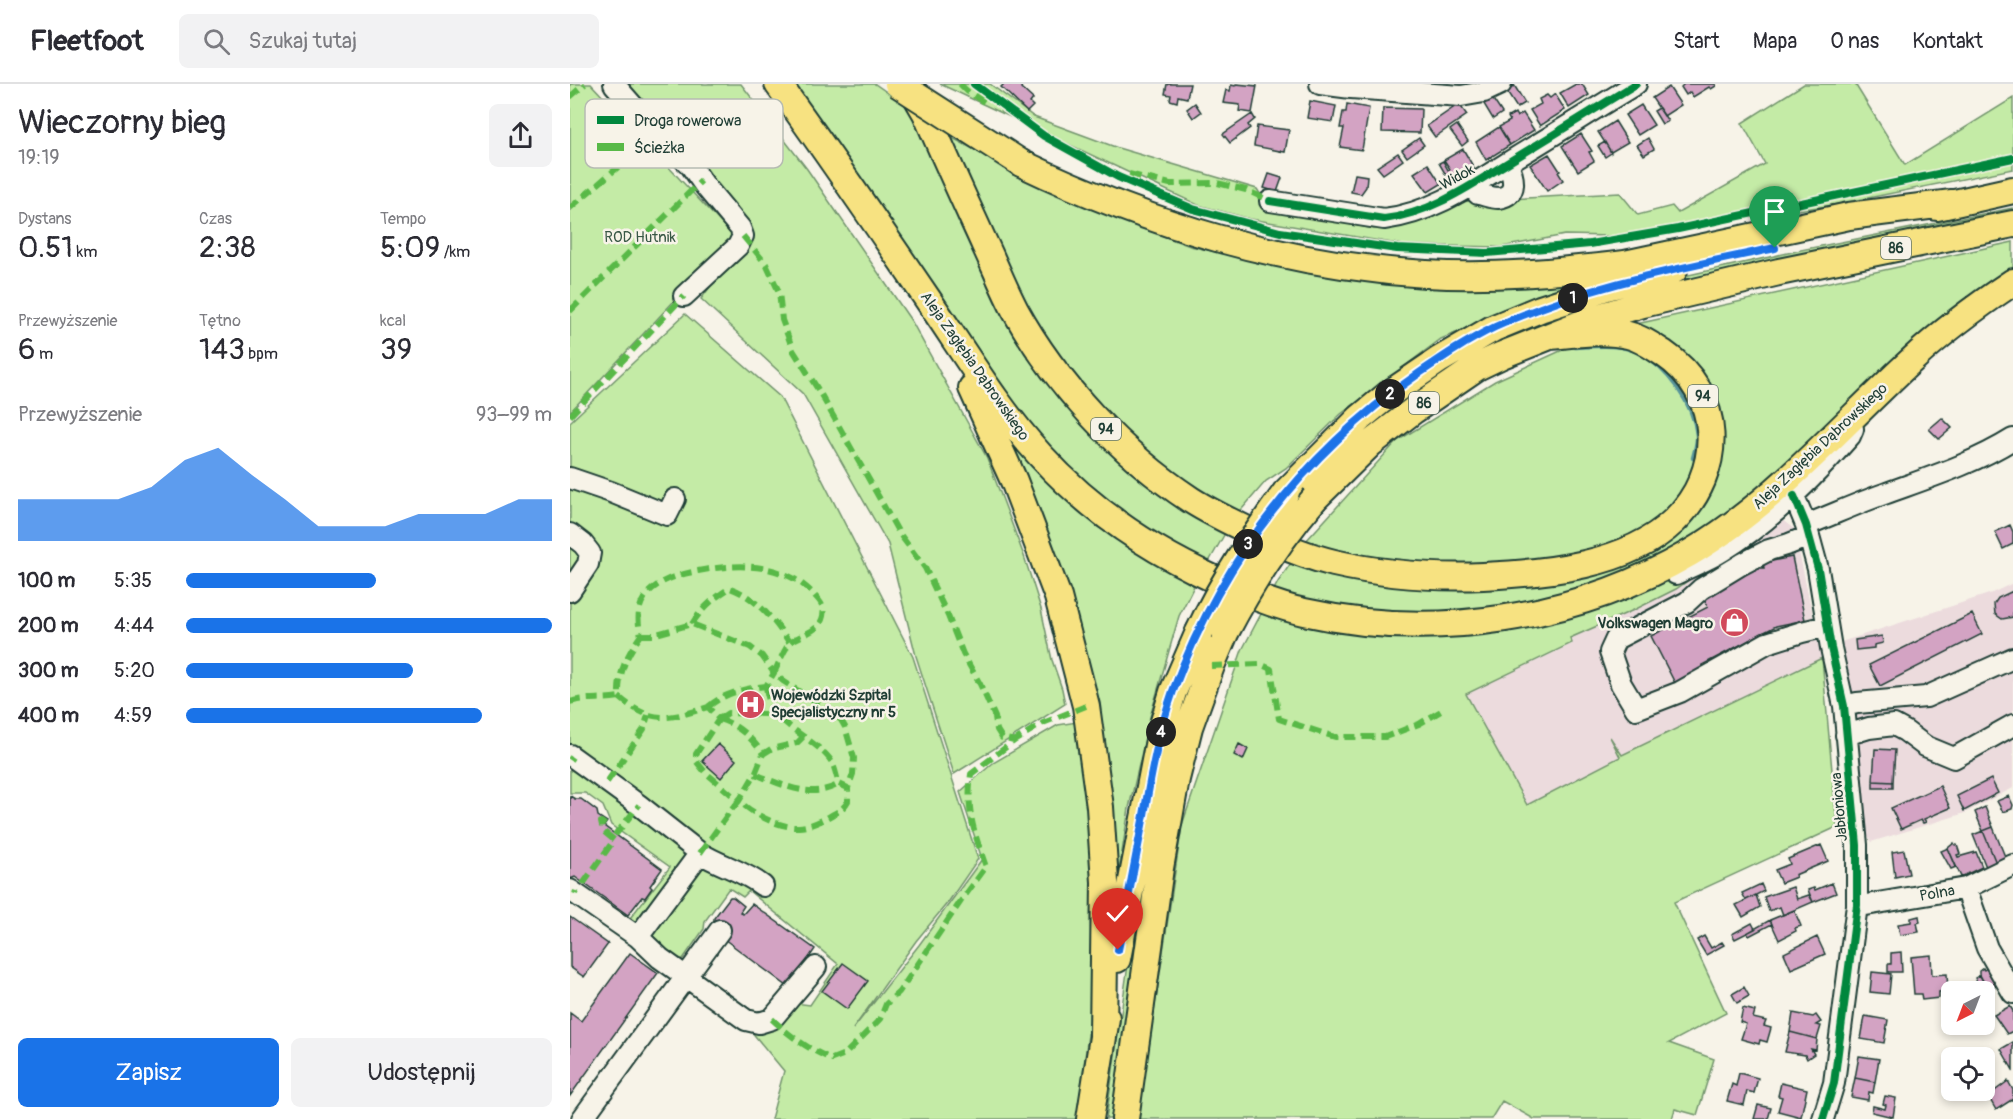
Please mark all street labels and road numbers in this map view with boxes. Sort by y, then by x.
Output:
street label: Widok [1437,160,1479,195]
road number: 86 [1881,237,1911,259]
street label: Aleja Zagłębia Dąbrowskiego [916,288,1033,444]
street label: Aleja Zagłębia Dąbrowskiego [1749,379,1892,514]
road number: 94 [1688,385,1718,407]
road number: 86 [1409,392,1439,414]
road number: 94 [1091,418,1121,440]
street label: Jabłoniowa [1827,772,1852,842]
street label: Polna [1918,881,1956,906]

